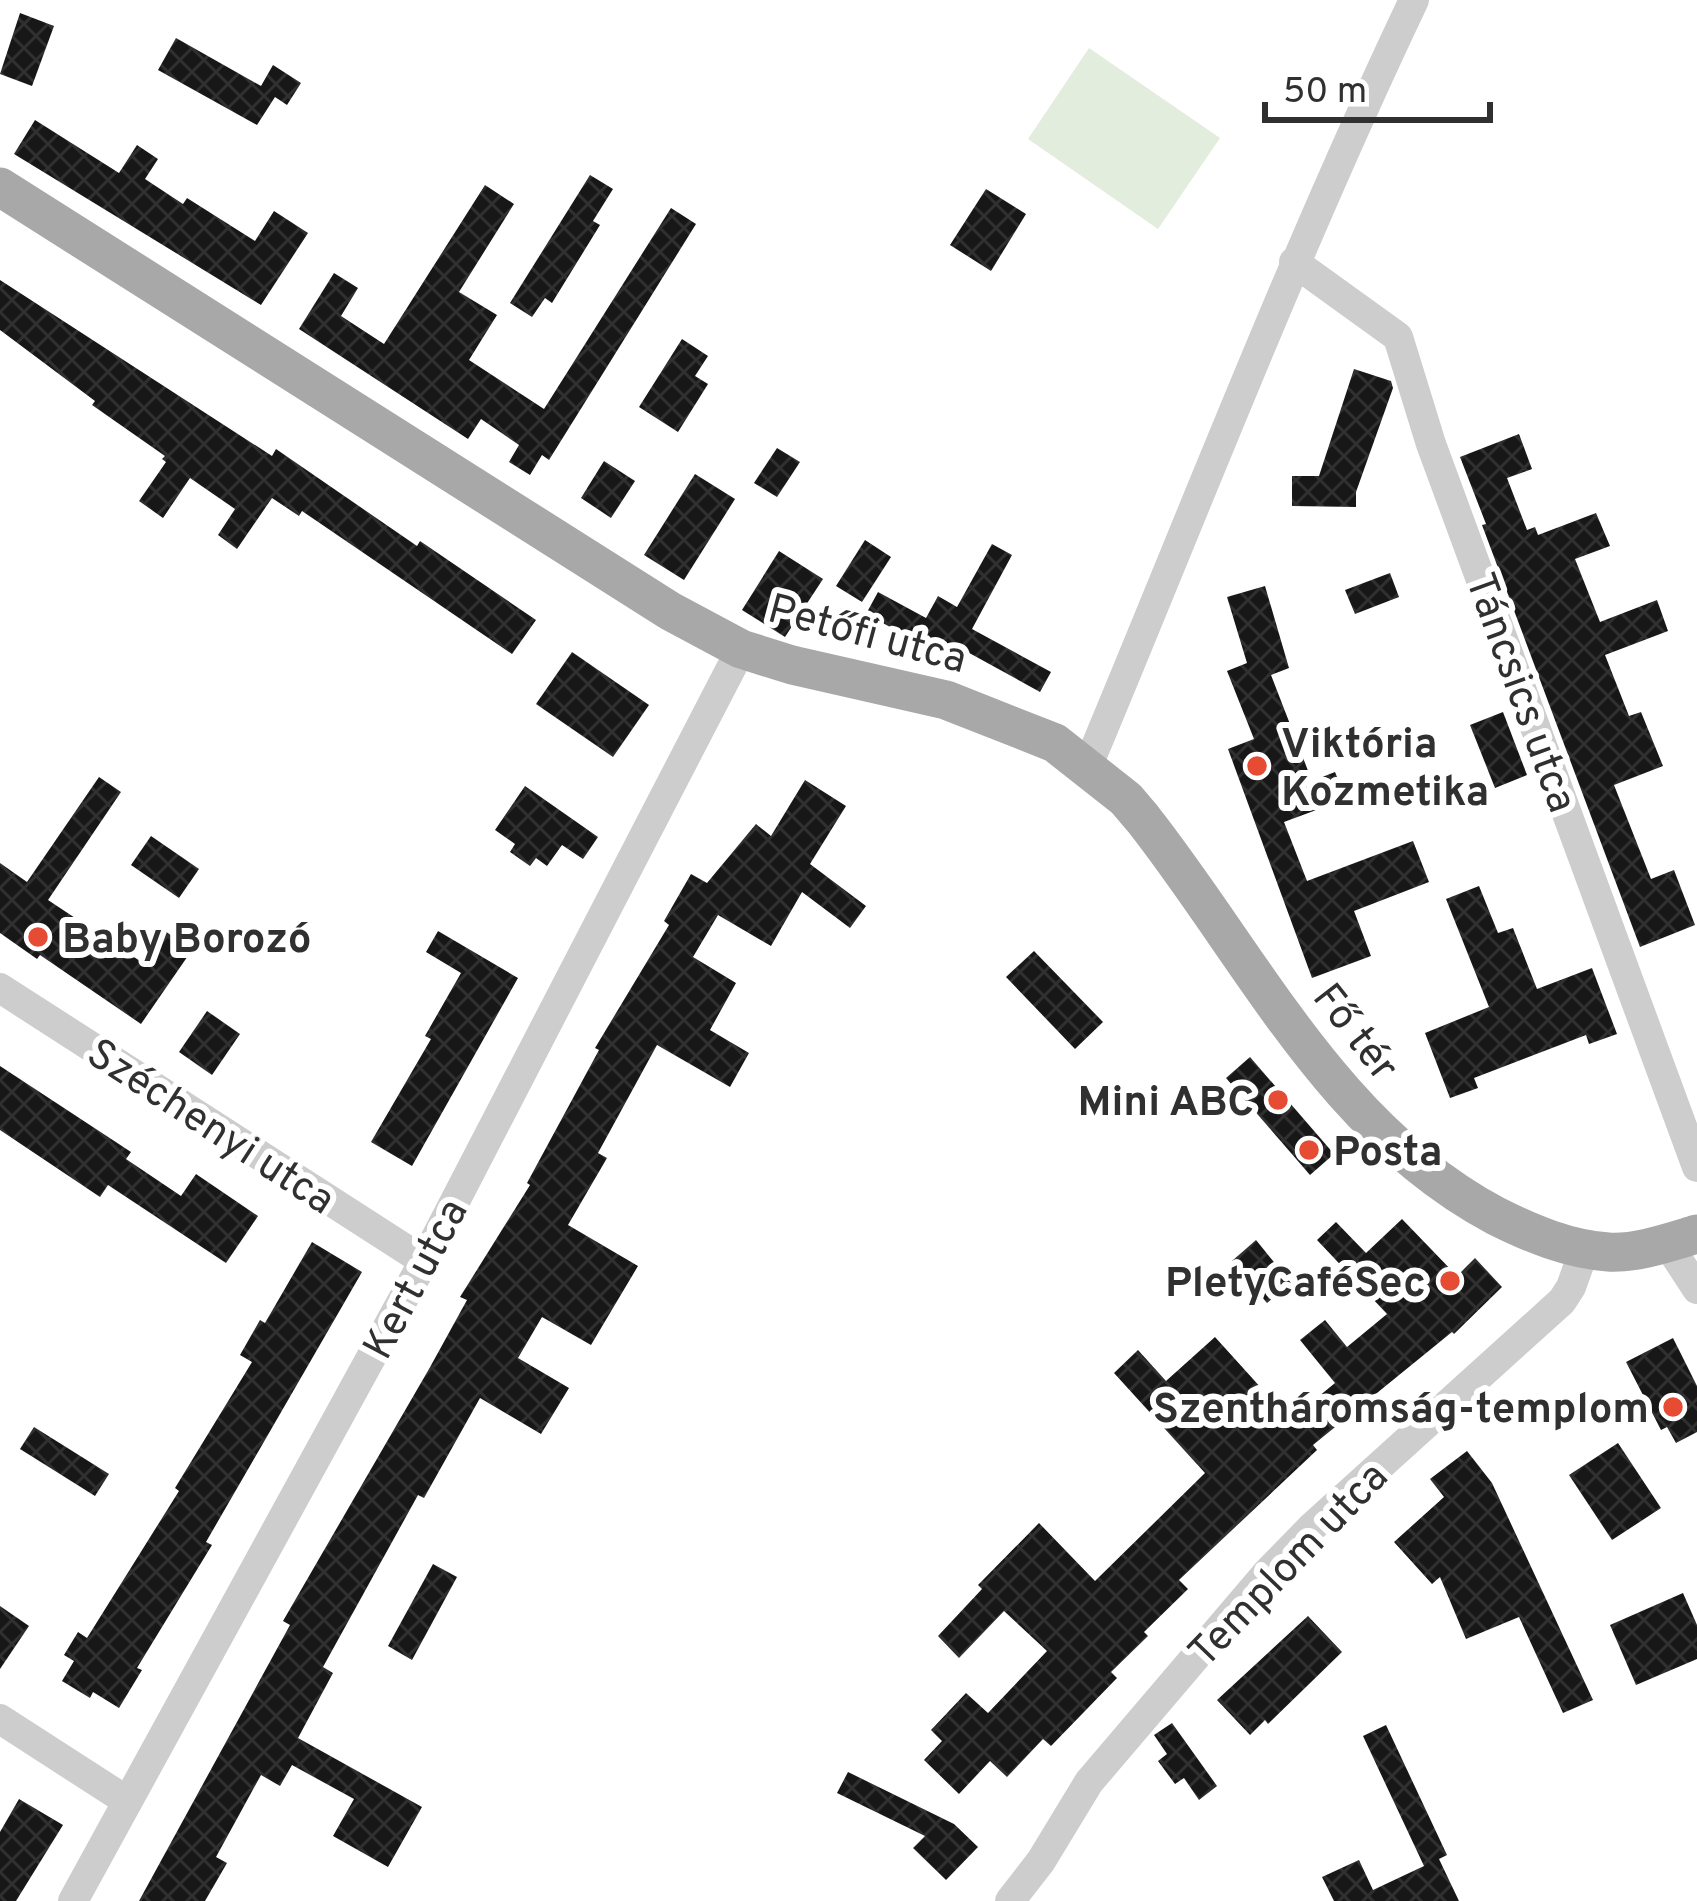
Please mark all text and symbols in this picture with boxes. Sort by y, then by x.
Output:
scale bar [1265,48,1490,122]
text: 50 m [1283,70,1367,116]
street label: Táncsics utca [1451,567,1587,821]
street label: Petőfi utca [762,584,972,688]
place label: Viktória Kozmetika [1281,720,1489,821]
marker: Viktória Kozmetika [1244,753,1270,779]
place label: Baby Borozó [62,915,311,968]
marker: Baby Borozó [25,924,51,950]
street label: Fő tér [1299,974,1408,1093]
street label: Széchenyi utca [76,1029,343,1229]
place label: Mini ABC [1077,1078,1254,1131]
marker: Mini ABC [1265,1087,1291,1113]
place label: Posta [1333,1128,1442,1181]
marker: Posta [1296,1137,1322,1163]
street label: Kert utca [354,1191,482,1369]
place label: PletyCaféSec [1165,1259,1426,1312]
marker: PletyCaféSec [1437,1268,1463,1294]
place label: Szentháromság-templom [1153,1385,1649,1438]
marker: Szentháromság-templom [1660,1394,1686,1420]
street label: Templom utca [1179,1452,1401,1680]

